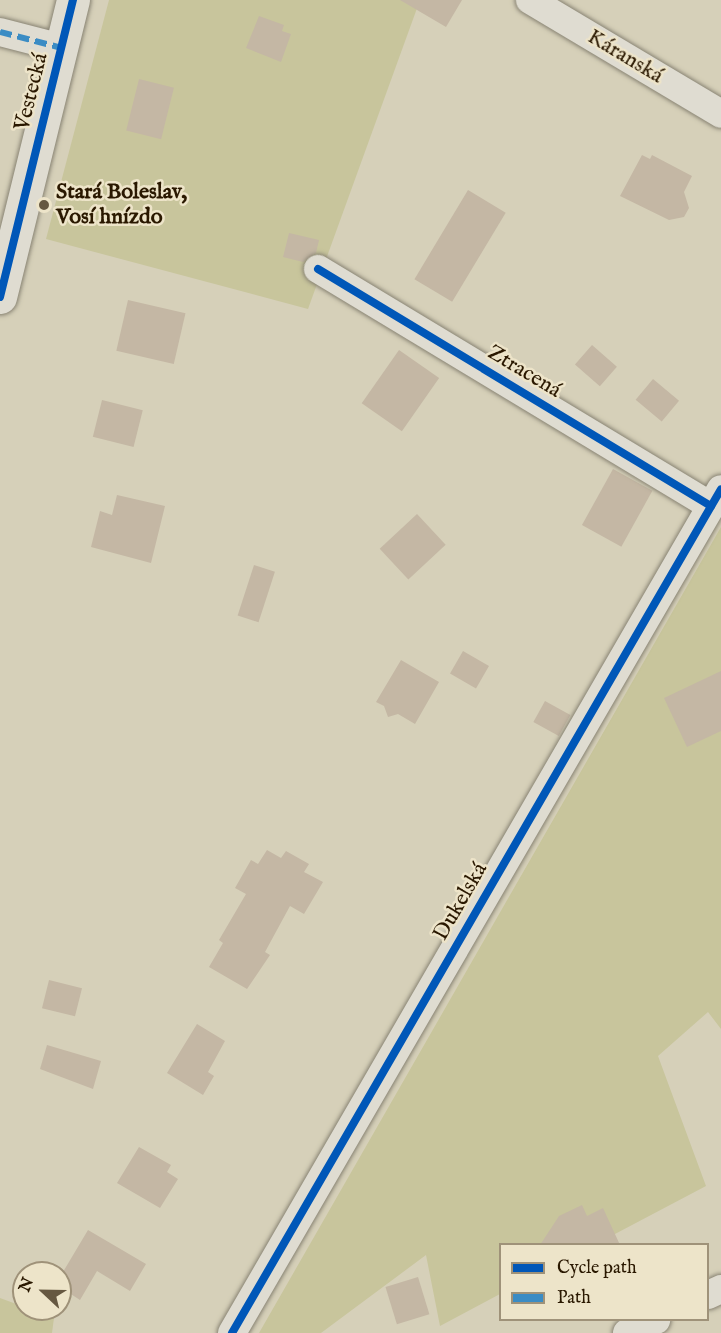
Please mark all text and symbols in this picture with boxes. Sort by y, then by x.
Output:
street label: Káranská [582,24,668,90]
street label: Vestecká [10,50,54,134]
place label: Stará Boleslav, Vosí hnízdo [56,179,187,230]
marker: Stará Boleslav, Vosí hnízdo [37,198,51,212]
street label: Ztracená [482,340,566,404]
street label: Dukelská [428,858,494,946]
legend [499,1243,709,1321]
text: Cycle path [557,1257,637,1280]
north arrow [12,1261,72,1321]
text: N [15,1275,39,1295]
text: Path [557,1287,591,1310]

